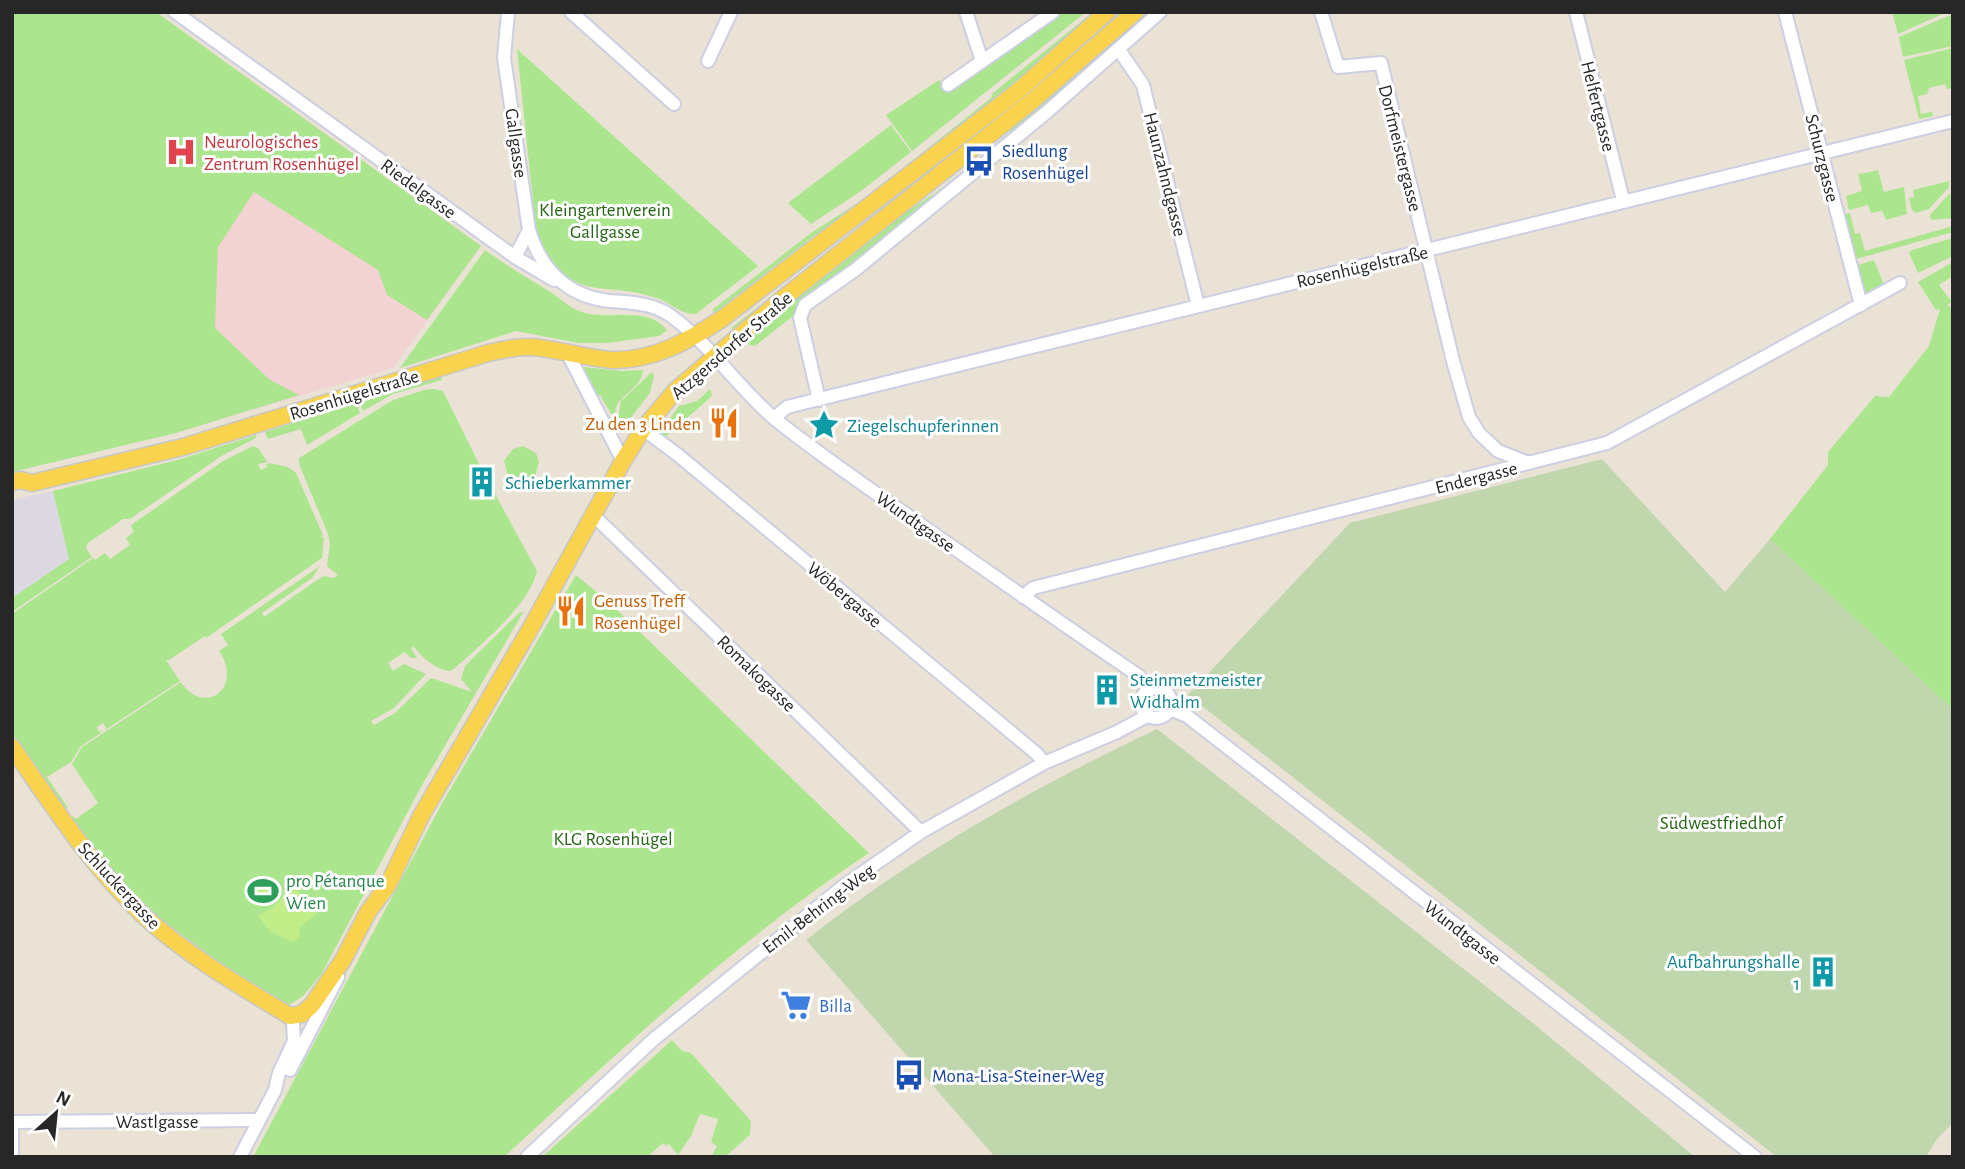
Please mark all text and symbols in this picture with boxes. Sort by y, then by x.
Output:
street label: Helfertgasse [1577,59,1618,154]
street label: Dorfmeistergasse [1375,83,1425,214]
street label: Gallgasse [501,107,530,179]
street label: Haunzahndgasse [1140,110,1189,238]
street label: Schurzgasse [1801,112,1842,204]
place label: Neurologisches Zentrum Rosenhügel [204,133,359,174]
hospital icon: Neurologisches Zentrum Rosenhügel [164,135,198,169]
place label: Siedlung Rosenhügel [1002,142,1089,183]
bus stop icon: Siedlung Rosenhügel [962,144,996,178]
street label: Riedelgasse [377,156,459,223]
park label: Kleingartenverein Gallgasse [539,201,671,242]
street label: Rosenhügelstraße [1295,243,1430,292]
street label: Atzgersdorfer Straße [668,289,796,404]
street label: Rosenhügelstraße [288,367,421,424]
restaurant icon: Zu den 3 Linden [707,406,741,440]
place icon: Ziegelschupferinnen [807,408,841,442]
place label: Zu den 3 Linden [585,415,701,434]
place label: Ziegelschupferinnen [847,417,999,436]
street label: Endergasse [1433,459,1519,498]
building icon: Schieberkammer [465,465,499,499]
place label: Schieberkammer [505,474,631,493]
street label: Wundtgasse [872,488,958,556]
street label: Wöbergasse [803,559,885,632]
place label: Genuss Treff Rosenhügel [594,592,686,633]
restaurant icon: Genuss Treff Rosenhügel [554,594,588,628]
street label: Romakogasse [713,632,799,716]
place label: Steinmetzmeister Widhalm [1130,671,1262,712]
building icon: Steinmetzmeister Widhalm [1090,673,1124,707]
park label: Südwestfriedhof [1660,814,1784,833]
park label: KLG Rosenhügel [553,830,673,849]
street label: Schluckergasse [74,839,164,933]
street label: Emil-Behring-Weg [759,860,879,957]
place label: pro Pétanque Wien [286,872,384,913]
sports icon: pro Pétanque Wien [246,874,280,908]
street label: Wundtgasse [1420,898,1504,969]
place label: Aufbahrungshalle 1 [1667,953,1800,994]
building icon: Aufbahrungshalle 1 [1806,955,1840,989]
supermarket icon: Billa [779,988,813,1022]
place label: Billa [819,997,852,1016]
bus stop icon: Mona-Lisa-Steiner-Weg [892,1058,926,1092]
place label: Mona-Lisa-Steiner-Weg [932,1067,1105,1086]
north arrow [21,1078,91,1148]
text: N [53,1088,73,1111]
street label: Wastlgasse [115,1113,199,1132]

